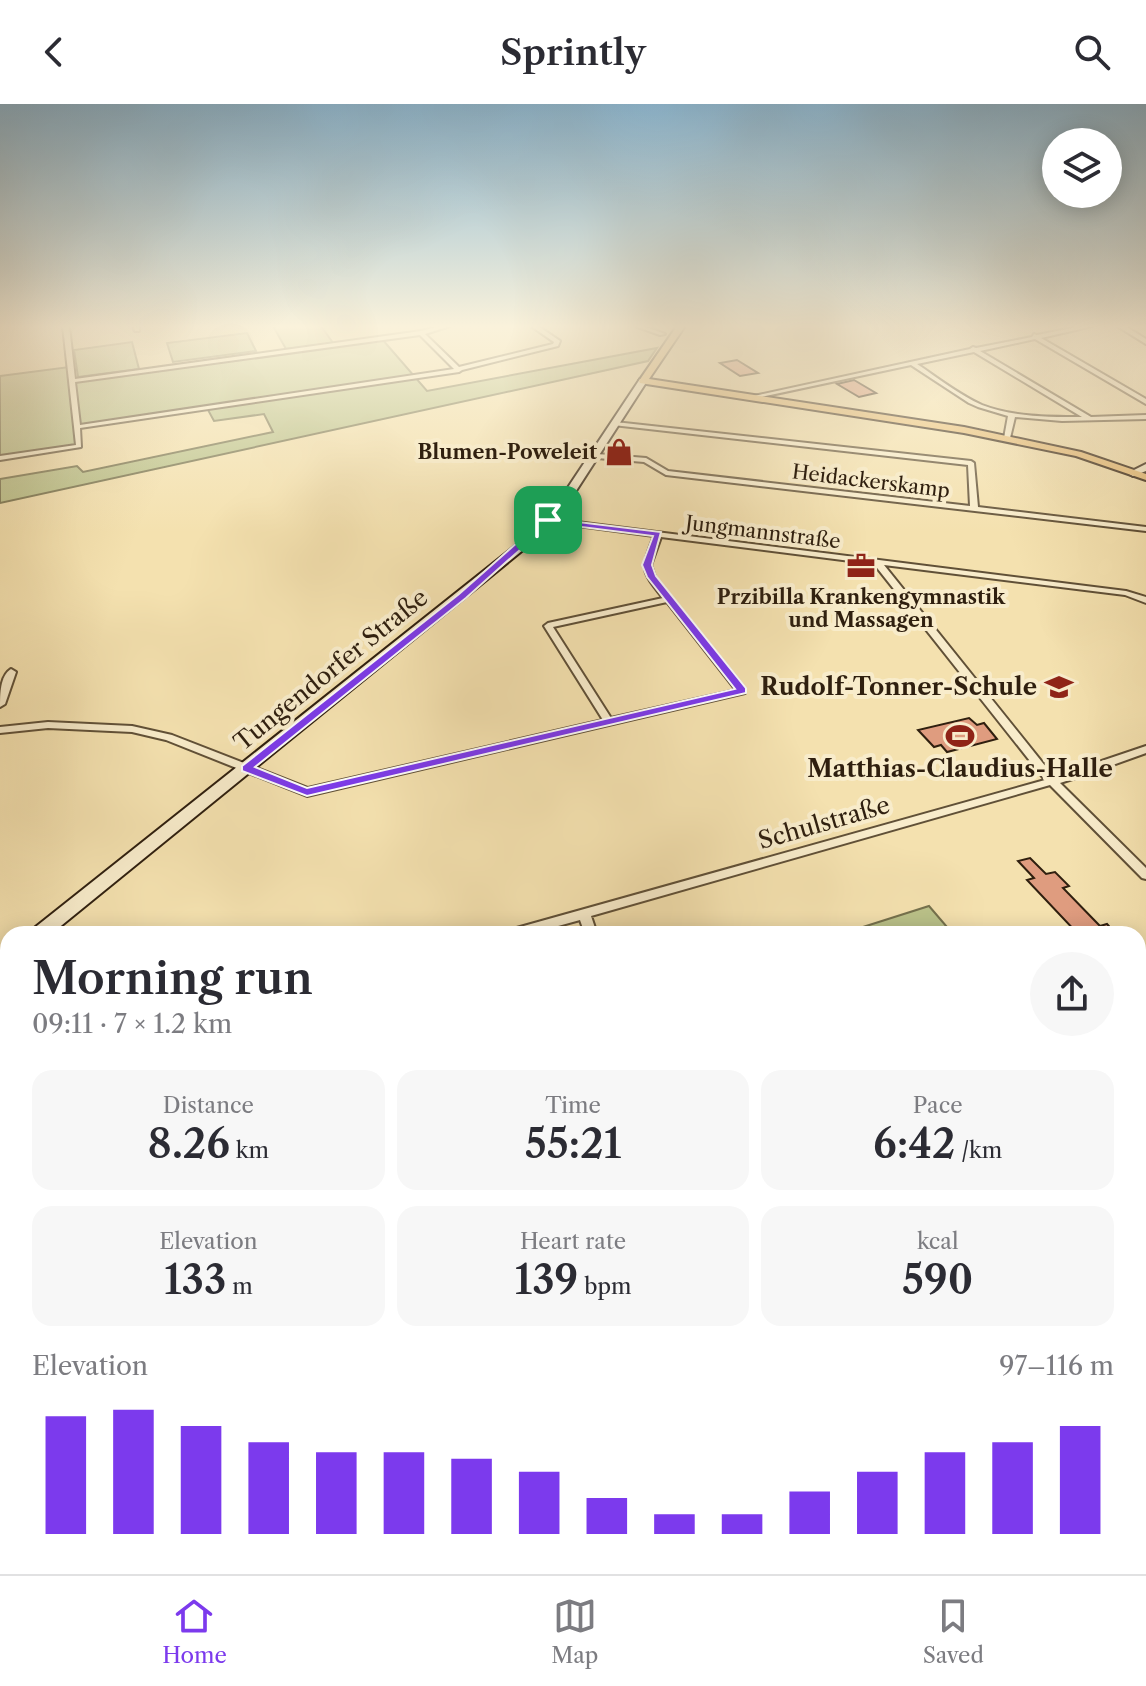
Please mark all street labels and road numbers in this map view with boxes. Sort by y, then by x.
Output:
street label: Heidackerskamp [791,459,951,503]
street label: Jungmannstraße [681,510,842,553]
street label: Tungendorfer Straße [228,583,433,757]
street label: Schulstraße [755,790,893,855]

